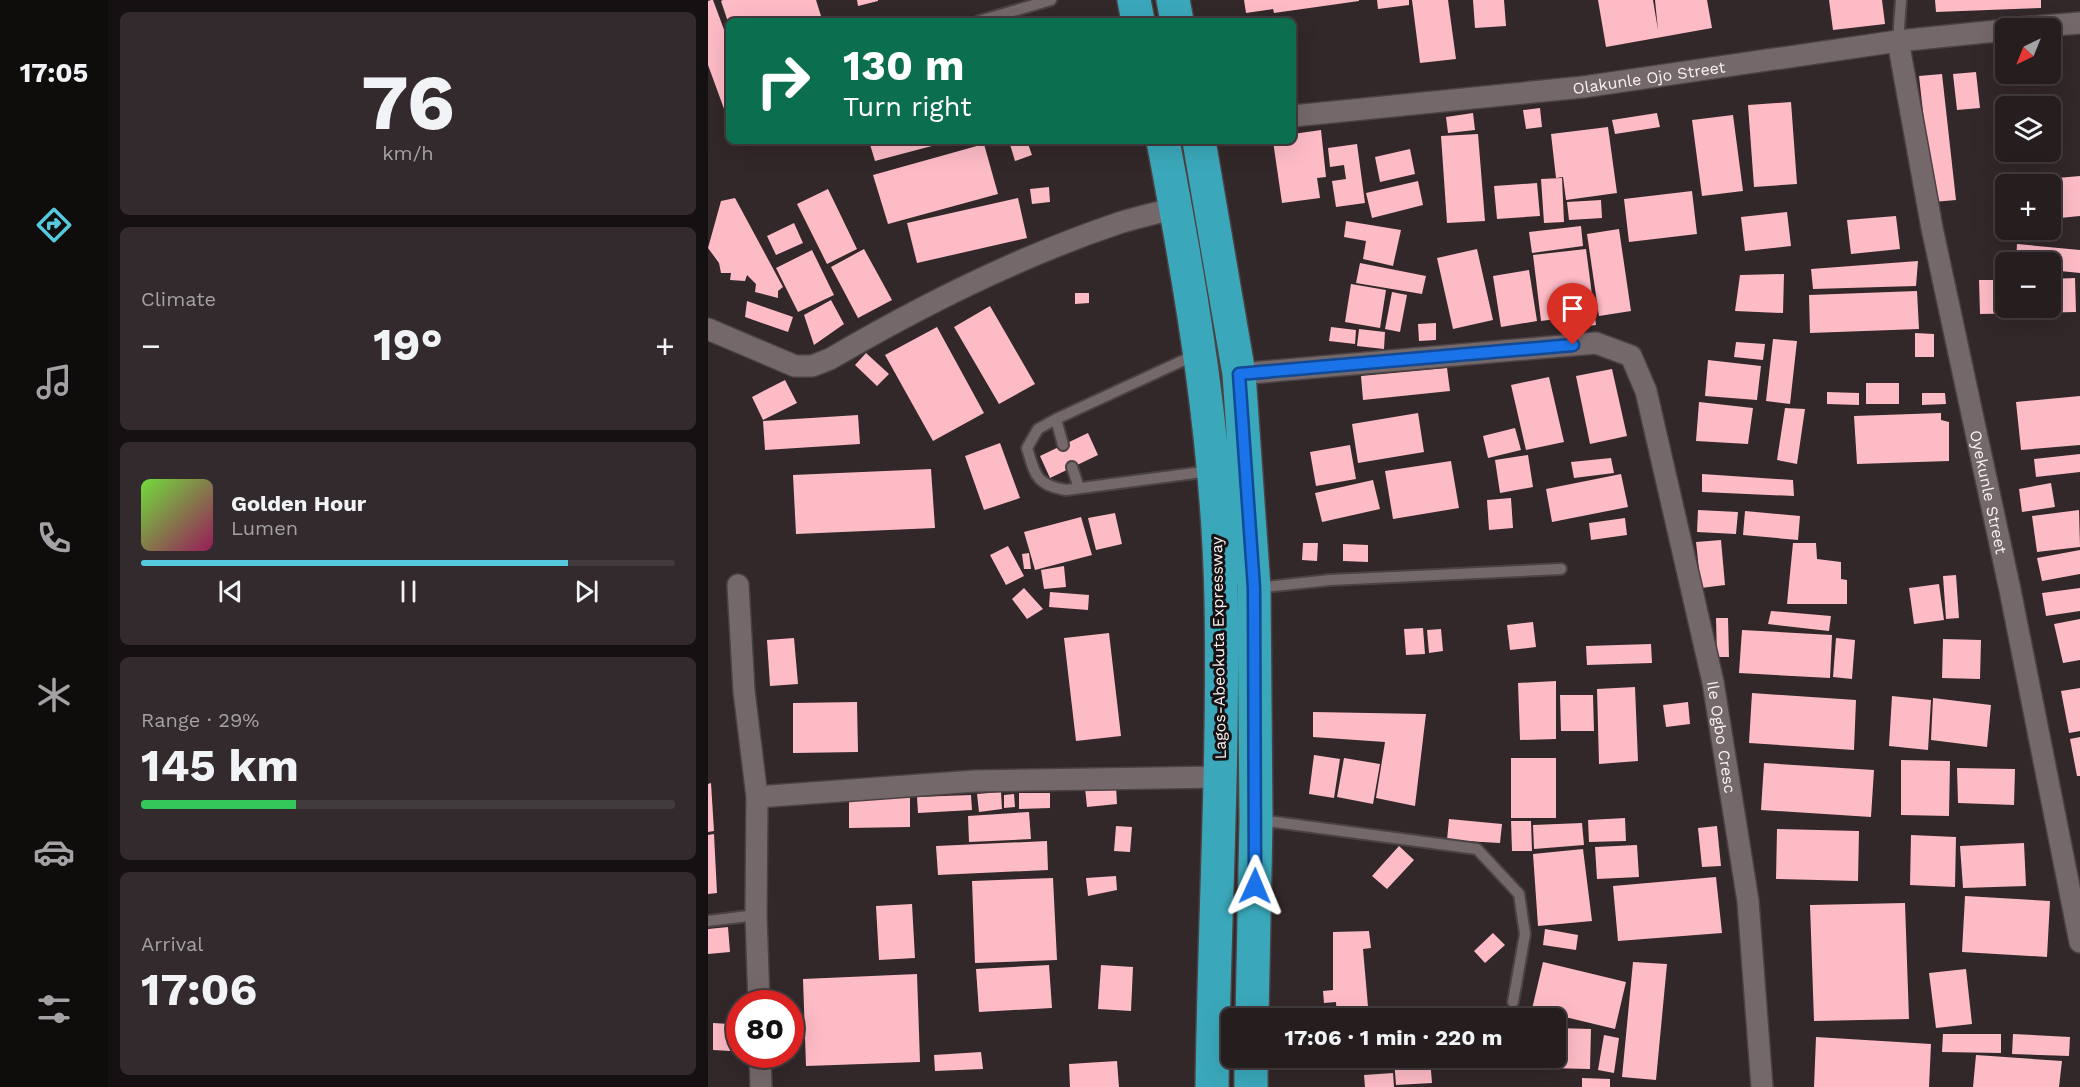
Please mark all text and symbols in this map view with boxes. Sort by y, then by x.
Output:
north arrow [1995,18,2061,84]
map controls [1995,18,2061,318]
text: 130 m [843,41,965,90]
icon: right [744,42,822,120]
text: 76 [361,56,455,148]
text: 17:05 [20,57,88,89]
street label: Olakunle Ojo Street [1572,57,1727,98]
text: Turn right [843,91,972,123]
button: layers [1995,96,2061,162]
text: km/h [382,141,434,165]
button: + [1995,174,2061,240]
icon: directions [33,204,75,246]
button: − [1995,252,2061,318]
pin [1547,283,1598,345]
text: Climate [141,287,216,311]
icon: arrive [1556,292,1589,325]
text: 19° [373,318,443,371]
text: − [141,326,161,365]
text: + [655,326,675,365]
icon: music [33,361,75,403]
street label: Oyekunle Street [1966,428,2011,556]
text: Golden Hour [231,491,366,516]
text: Lumen [231,516,298,540]
icon: phone [33,517,75,559]
street label: Lagos-Abeokuta Expressway [1207,536,1230,760]
icon: previous [214,575,247,608]
icon: pause [392,575,425,608]
icon: next [570,575,603,608]
icon: climate [33,674,75,716]
street label: Ile Ogbo Cresc [1703,679,1740,795]
text: Range · 29% [141,708,259,732]
text: 145 km [141,739,299,792]
icon: car [33,831,75,873]
position arrow [1223,854,1287,918]
text: Arrival [141,932,203,956]
text: 17:06 [141,963,257,1016]
icon: filters [33,988,75,1030]
speed limit sign: 80 [726,990,804,1068]
text: 17:06 · 1 min · 220 m [1285,1025,1502,1050]

